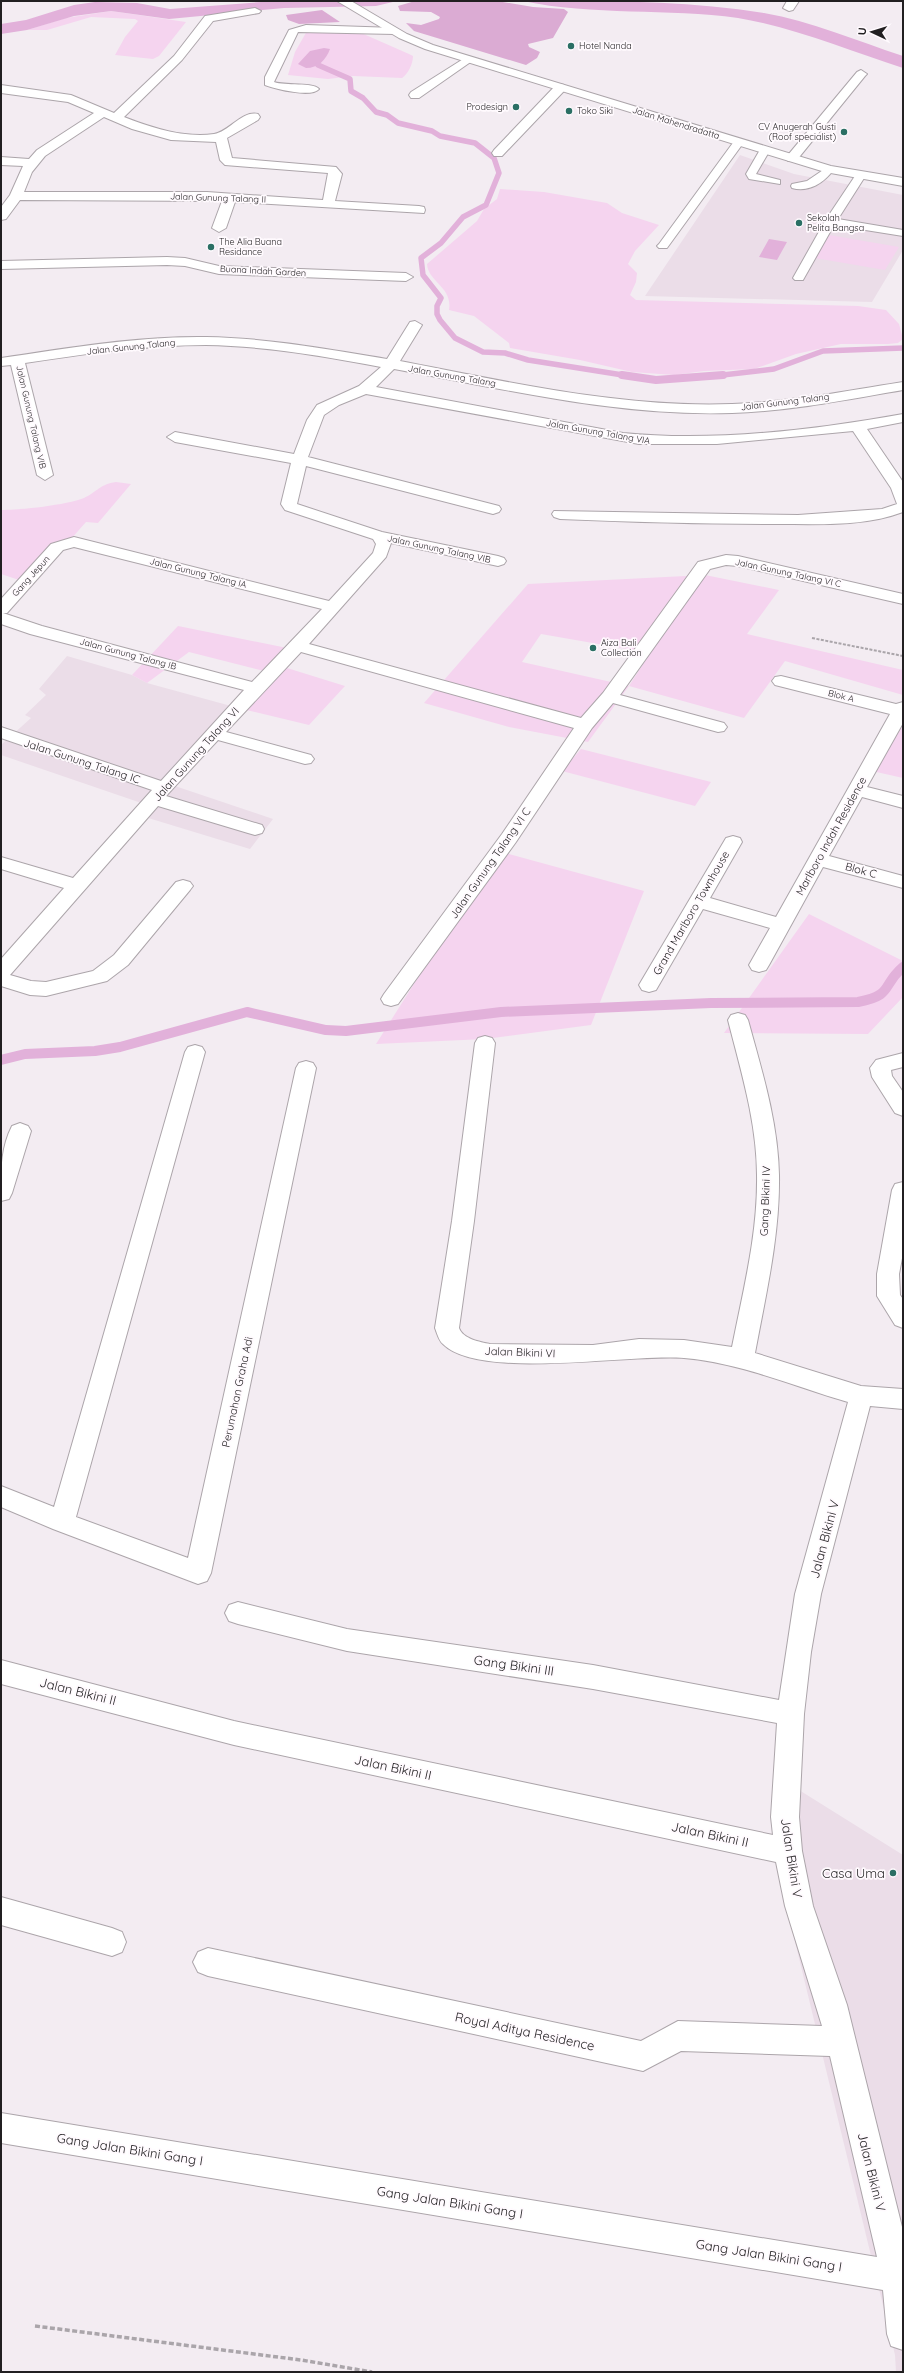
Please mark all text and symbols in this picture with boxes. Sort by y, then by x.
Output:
north arrow [852,12,892,52]
text: U [855,27,869,36]
place label: Hotel Nanda [579,40,632,51]
marker: Hotel Nanda [566,41,576,51]
place label: Prodesign [466,101,508,112]
marker: Prodesign [511,102,521,112]
street label: Jalan Mahendradatta [631,104,721,141]
place label: Toko Siki [577,105,613,116]
marker: Toko Siki [564,106,574,116]
place label: CV Anugerah Gusti (Roof specialist) [758,121,836,142]
marker: CV Anugerah Gusti (Roof specialist) [839,127,849,137]
street label: Jalan Gunung Talang II [170,190,266,205]
place label: Sekolah Pelita Bangsa [807,212,864,233]
marker: Sekolah Pelita Bangsa [794,218,804,228]
place label: The Alia Buana Residance [219,236,282,257]
marker: The Alia Buana Residance [206,242,216,252]
street label: Buana Indah Garden [220,263,306,278]
street label: Jalan Gunung Talang [86,336,176,357]
street label: Jalan Gunung Talang [407,362,497,389]
street label: Jalan Gunung Talang VIB [14,364,49,470]
street label: Jalan Gunung Talang [740,391,830,412]
street label: Jalan Gunung Talang VIA [545,417,651,446]
street label: Jalan Gunung Talang VIB [386,532,492,565]
street label: Gang Jepun [9,553,52,598]
street label: Jalan Gunung Talang IA [148,555,248,590]
street label: Jalan Gunung Talang VI C [734,556,842,589]
street label: Jalan Gunung Talang IB [79,635,178,672]
place label: Aiza Bali Collection [601,637,642,658]
marker: Aiza Bali Collection [588,643,598,653]
street label: Blok A [827,687,855,704]
street label: Jalan Gunung Talang VI [150,704,242,804]
street label: Jalan Gunung Talang IC [22,736,142,786]
street label: Marlboro Indah Residence [793,774,869,898]
street label: Jalan Gunung Talang VI C [446,805,534,921]
street label: Grand Marlboro Townhouse [650,848,732,978]
street label: Blok C [844,859,878,881]
street label: Gang Bikini IV [757,1166,773,1236]
street label: Perumahan Graha Adi [218,1335,256,1449]
street label: Jalan Bikini VI [484,1344,556,1360]
street label: Jalan Bikini V [806,1498,842,1580]
street label: Gang Bikini III [473,1651,555,1679]
street label: Jalan Bikini II [38,1674,118,1708]
street label: Jalan Bikini II [353,1751,433,1783]
street label: Jalan Bikini V [778,1817,806,1899]
street label: Jalan Bikini II [670,1818,750,1850]
place label: Casa Uma [822,1865,885,1881]
marker: Casa Uma [888,1868,898,1878]
street label: Royal Aditya Residence [454,2008,596,2054]
street label: Gang Jalan Bikini Gang I [56,2130,204,2168]
street label: Jalan Bikini V [854,2131,890,2213]
street label: Gang Jalan Bikini Gang I [376,2183,524,2221]
street label: Gang Jalan Bikini Gang I [695,2236,843,2274]

